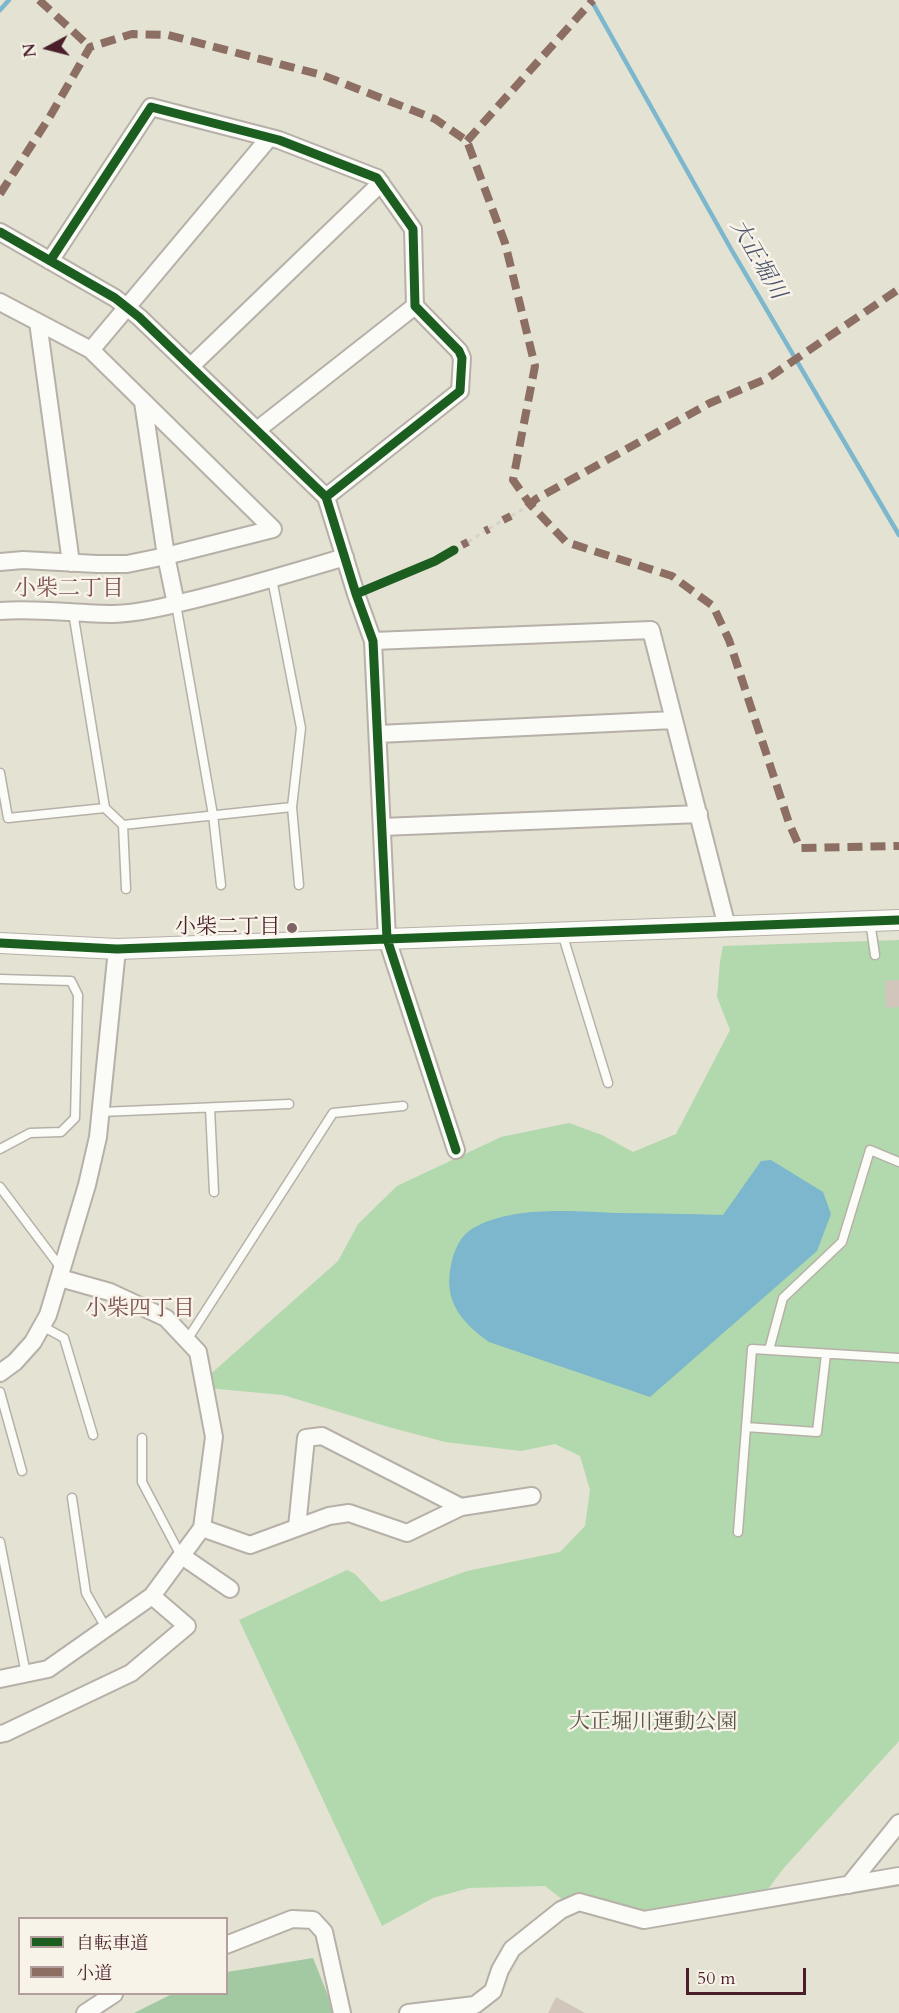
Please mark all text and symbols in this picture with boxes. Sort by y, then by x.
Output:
north arrow [18,18,78,78]
text: N [18,42,42,58]
water label: 大正堀川 [724,215,790,305]
district label: 小柴二丁目 [14,577,124,603]
place label: 小柴二丁目 [175,915,280,941]
marker: 小柴二丁目 [285,921,299,935]
district label: 小柴四丁目 [85,1297,195,1323]
park label: 大正堀川運動公園 [569,1710,737,1736]
legend [18,1917,228,1995]
text: 自転車道 [76,1931,148,1956]
scale bar [689,1956,809,1994]
text: 小道 [76,1961,112,1986]
text: 50 m [697,1966,736,1991]

